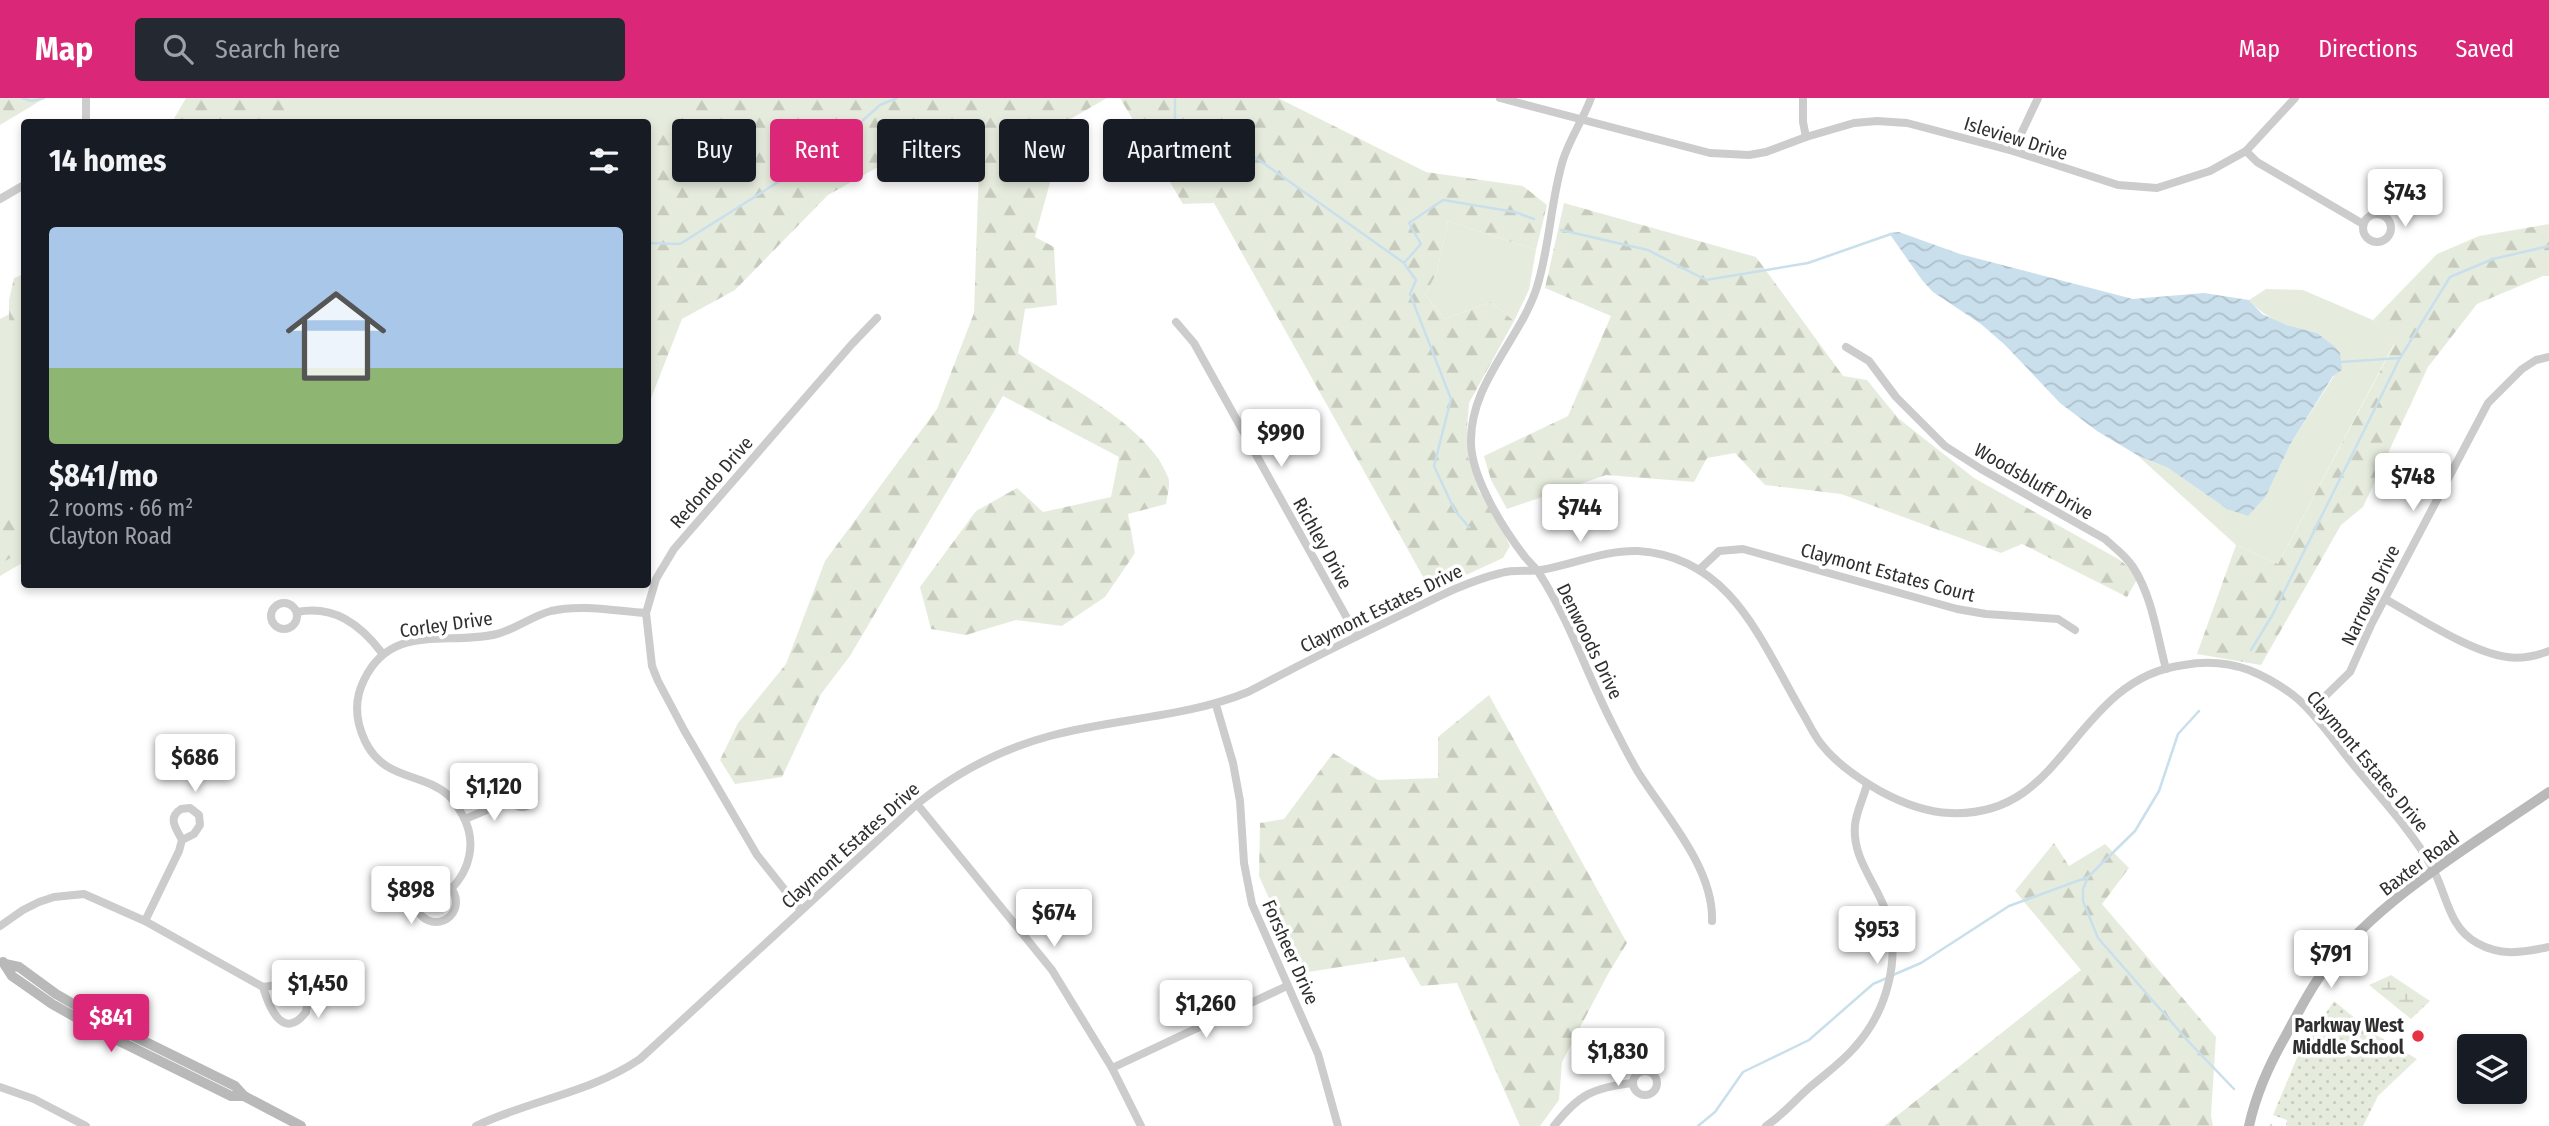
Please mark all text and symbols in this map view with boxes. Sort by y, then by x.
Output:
search box [135,18,625,81]
text: Map [35,29,93,69]
icon: search [159,30,197,68]
text: Search here [215,34,340,65]
text: Map [2239,35,2280,63]
text: Directions [2318,35,2417,63]
text: Saved [2455,35,2514,63]
street label: Isleview Drive [1961,112,2070,165]
chip: Buy [672,119,756,182]
chip: Rent [770,119,863,182]
chip: Filters [877,119,985,182]
chip: New [999,119,1089,182]
chip: Apartment [1103,119,1255,182]
icon: filters [585,142,623,180]
text: 14 homes [49,143,166,179]
pin: $743 [2364,170,2446,229]
text: $743 [2384,178,2426,206]
icon: home [273,273,399,399]
pin: $990 [1240,410,1322,469]
text: $990 [1257,418,1305,446]
street label: Redondo Drive [665,432,758,533]
street label: Woodsbluff Drive [1970,438,2097,525]
pin: $748 [2372,454,2454,513]
text: $841/mo [49,458,158,494]
text: $748 [2391,462,2435,490]
pin: $744 [1539,484,1621,544]
text: $744 [1558,493,1602,521]
text: 2 rooms · 66 m² [49,494,193,522]
street label: Richley Drive [1288,494,1357,593]
text: Clayton Road [49,522,172,550]
street label: Claymont Estates Court [1798,538,1978,607]
street label: Narrows Drive [2336,541,2405,649]
street label: Claymont Estates Drive [1296,559,1466,658]
street label: Denwoods Drive [1552,580,1627,703]
street label: Corley Drive [398,607,494,642]
street label: Claymont Estates Drive [2302,686,2434,837]
pin: $686 [154,734,236,794]
text: $686 [171,743,219,771]
pin: $1,120 [437,764,551,823]
text: $1,120 [466,772,522,800]
street label: Claymont Estates Drive [777,777,924,913]
street label: Baxter Road [2375,826,2464,901]
pin: $898 [370,866,452,926]
text: $898 [387,875,435,903]
pin: $674 [1013,890,1095,949]
street label: Forsheer Drive [1257,896,1324,1008]
text: $674 [1032,898,1076,926]
pin: $953 [1836,906,1918,966]
text: $953 [1855,915,1899,943]
pin: $791 [2290,930,2372,990]
text: $791 [2310,939,2352,967]
pin: $1,450 [261,960,375,1020]
text: $1,450 [288,969,348,997]
pin: $1,260 [1149,981,1263,1040]
text: $1,260 [1176,989,1236,1017]
pin: $841 [70,995,152,1054]
text: $841 [89,1003,133,1031]
place label: Parkway West Middle School [2292,1014,2405,1059]
pin: $1,830 [1561,1028,1675,1088]
marker: Parkway West Middle School [2410,1028,2426,1044]
map controls [2457,1034,2527,1104]
button: layers [2457,1034,2527,1104]
text: $1,830 [1587,1037,1649,1065]

